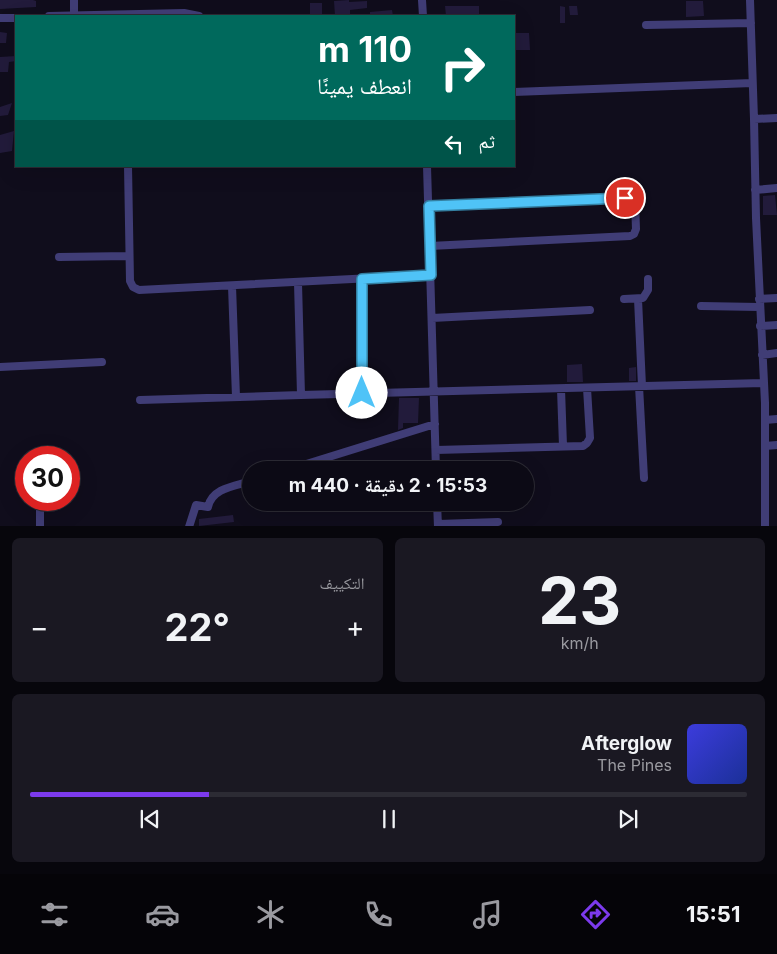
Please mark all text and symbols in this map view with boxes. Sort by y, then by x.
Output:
text: 110 m [318,28,412,70]
icon: right [430,35,495,100]
text: انعطف يمينًا [317,73,412,99]
icon: left [440,130,468,158]
text: ثم [478,130,495,153]
pin [604,177,646,219]
icon: arrive [611,184,639,212]
position arrow [335,366,387,418]
speed limit sign: 30 [15,446,80,511]
text: 15:53 · 2 دقيقة · 440 m [289,474,487,497]
text: 23 [538,561,621,640]
text: التكييف [320,573,365,593]
text: 22° [165,604,230,650]
text: − [30,610,49,644]
text: + [346,610,365,644]
text: km/h [561,633,599,653]
text: Afterglow [581,732,672,755]
text: The Pines [597,755,672,775]
icon: previous [136,805,164,833]
icon: pause [375,805,403,833]
icon: next [614,805,642,833]
icon: filters [37,897,72,932]
icon: car [145,897,180,932]
icon: climate [253,897,288,932]
icon: phone [361,897,396,932]
icon: music [470,897,505,932]
icon: directions [578,897,613,932]
text: 15:51 [686,901,740,927]

